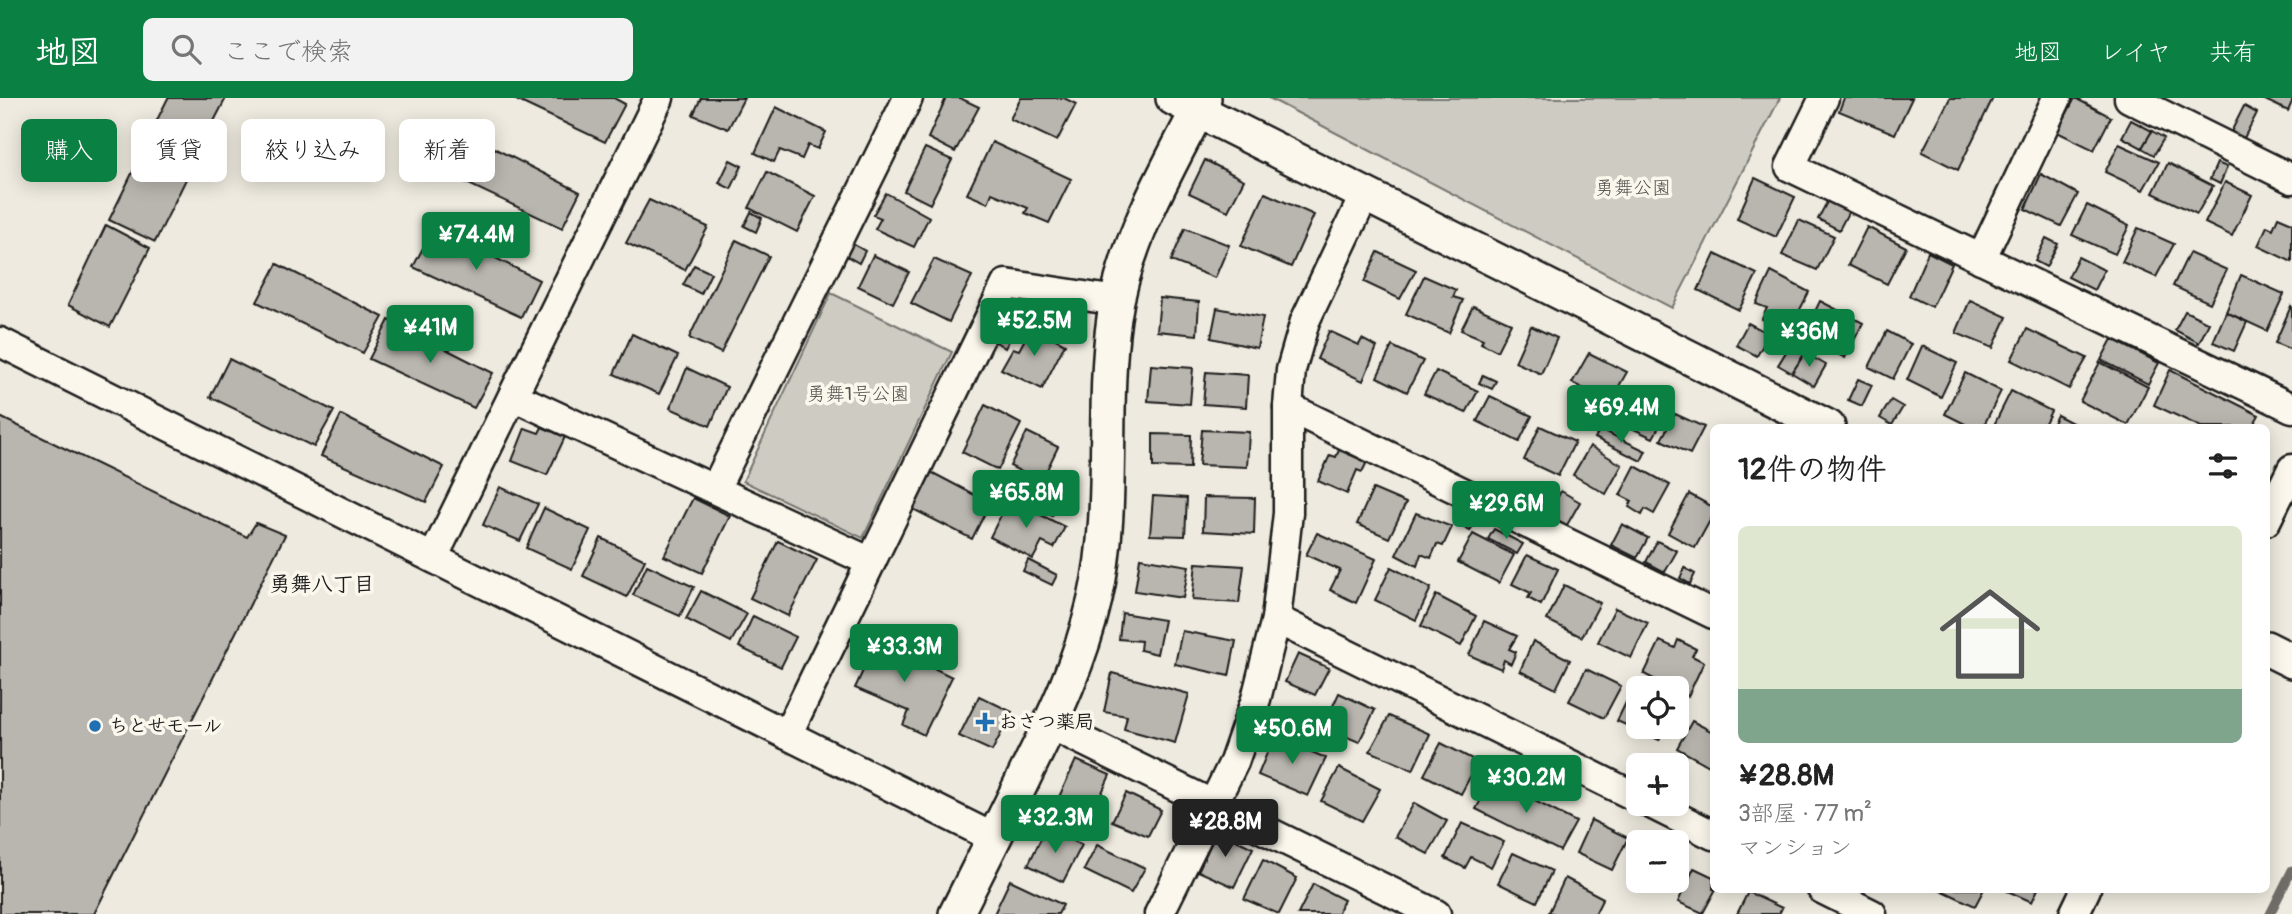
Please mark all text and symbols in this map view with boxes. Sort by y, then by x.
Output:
search box [143,18,633,81]
icon: search [167,30,205,68]
text: 地図 [35,32,101,73]
text: ここで検索 [223,36,353,68]
text: 地図 [2014,38,2062,67]
text: レイヤ [2100,38,2171,67]
text: 共有 [2209,38,2257,67]
chip: 購入 [21,119,117,182]
chip: 賃貸 [131,119,227,182]
chip: 絞り込み [241,119,385,182]
chip: 新着 [399,119,495,182]
park label: 勇舞公園 [1595,176,1671,200]
pin: ¥74.4M [419,212,533,272]
text: ¥74.4M [438,220,514,249]
pin: ¥52.5M [977,299,1091,358]
pin: ¥41M [389,306,471,365]
text: ¥52.5M [996,306,1072,335]
pin: ¥36M [1768,310,1850,369]
text: ¥41M [403,313,457,342]
text: ¥36M [1780,317,1838,346]
park label: 勇舞1号公園 [807,382,909,406]
pin: ¥69.4M [1564,386,1678,445]
text: ¥69.4M [1583,393,1659,422]
icon: filters [2204,447,2242,485]
text: 12件の物件 [1738,451,1887,488]
pin: ¥65.8M [969,470,1083,530]
text: ¥65.8M [988,478,1064,507]
pin: ¥29.6M [1449,482,1563,541]
text: ¥29.6M [1468,489,1544,518]
district label: 勇舞八丁目 [270,571,375,598]
icon: home [1927,571,2053,697]
pin: ¥33.3M [847,624,961,684]
text: ¥33.3M [866,632,942,661]
map controls [1626,676,1689,893]
button: locate [1626,676,1689,739]
pin: ¥50.6M [1235,706,1349,766]
place label: おさつ薬局 [999,710,1094,734]
place label: ちとせモール [109,714,222,738]
marker: おさつ薬局 [977,714,993,730]
text: ¥50.6M [1252,714,1332,743]
marker: ちとせモール [87,718,103,734]
button: + [1626,753,1689,816]
pin: ¥30.2M [1469,756,1583,815]
text: ¥28.8M [1738,757,1834,794]
text: ¥30.2M [1487,763,1565,792]
pin: ¥32.3M [998,796,1112,855]
text: 3部屋 · 77 m² [1738,799,1872,828]
pin: ¥28.8M [1168,800,1282,859]
text: ¥32.3M [1017,803,1093,832]
text: ¥28.8M [1188,807,1262,836]
button: − [1626,830,1689,893]
text: マンション [1738,833,1852,862]

